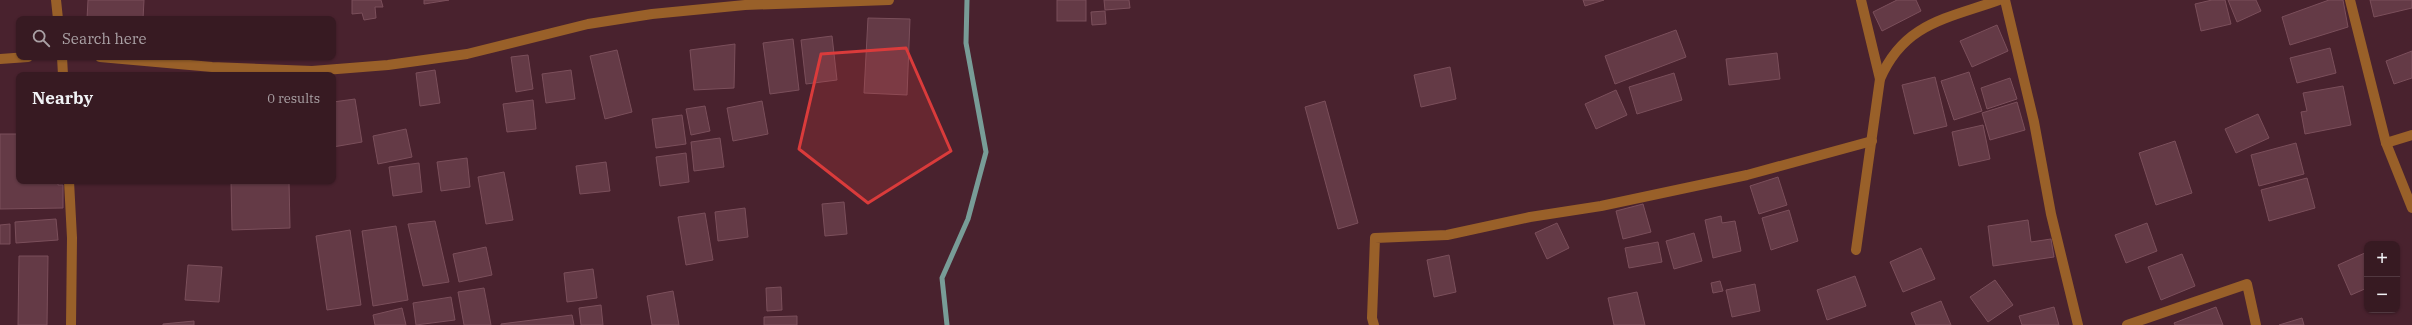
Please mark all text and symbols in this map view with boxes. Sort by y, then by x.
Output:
search box [16,16,336,60]
icon: search [30,27,52,49]
text: Search here [62,29,147,48]
text: Nearby [32,87,93,109]
text: 0 results [267,90,320,107]
map controls [2364,241,2400,313]
button: + [2364,241,2400,277]
button: − [2364,277,2400,313]

